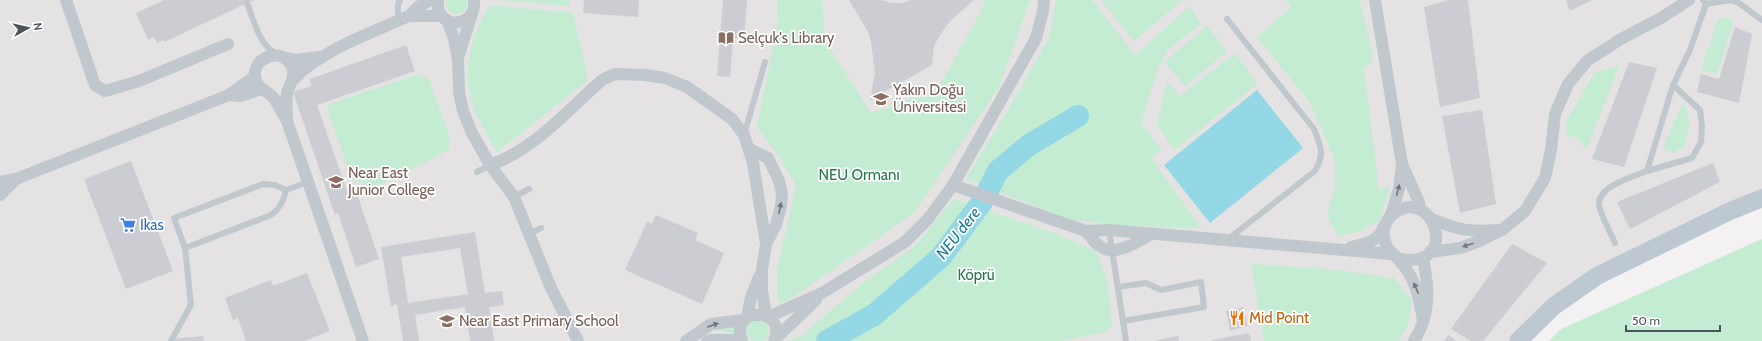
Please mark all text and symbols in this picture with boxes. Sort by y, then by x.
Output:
north arrow [8,8,48,48]
text: N [30,22,45,31]
library icon: Selçuk's Library [717,29,735,47]
place label: Selçuk's Library [738,29,835,47]
place label: Yakın Doğu Üniversitesi [892,81,966,116]
school or university icon: Yakın Doğu Üniversitesi [872,90,890,108]
place label: Near East Junior College [347,164,435,199]
park label: NEU Ormanı [818,166,900,184]
school or university icon: Near East Junior College [327,173,345,191]
one-way arrow [1395,184,1401,196]
one-way arrow [778,202,784,214]
water label: NEU dere [932,203,984,263]
supermarket icon: Ikas [119,216,137,234]
place label: Ikas [140,216,164,234]
one-way arrow [1461,243,1473,249]
park label: Köprü [957,266,995,284]
one-way arrow [1413,283,1419,294]
scale bar [1626,307,1720,333]
restaurant icon: Mid Point [1228,309,1246,327]
place label: Mid Point [1249,309,1309,327]
school or university icon: Near East Primary School [438,312,456,330]
place label: Near East Primary School [459,312,619,330]
text: 50 m [1632,313,1660,328]
one-way arrow [707,322,719,328]

